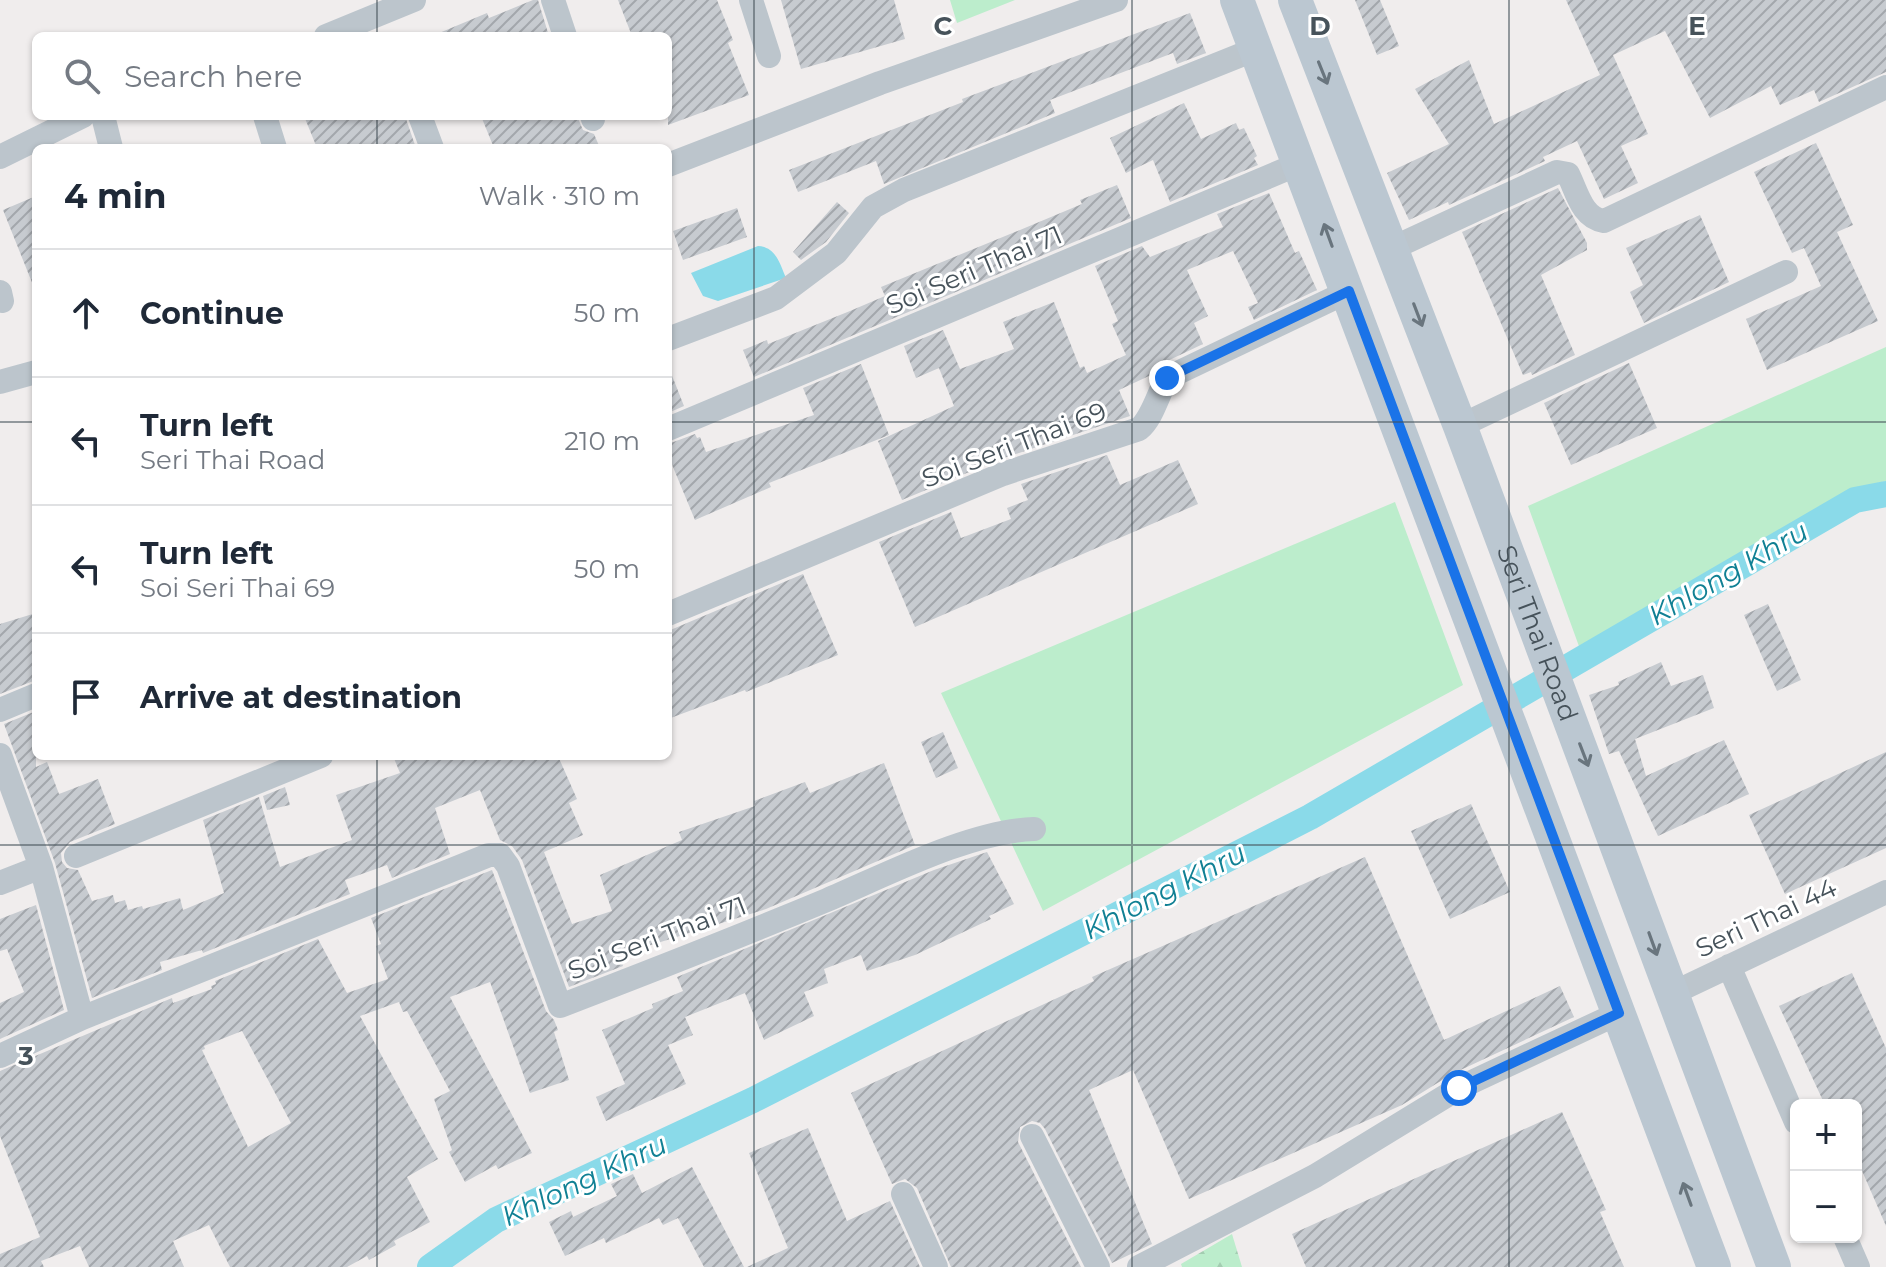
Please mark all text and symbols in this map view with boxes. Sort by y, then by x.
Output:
text: C [934,10,953,42]
text: D [1309,10,1331,42]
text: E [1688,10,1706,42]
search box [32,32,672,120]
icon: search [60,54,104,98]
text: Search here [124,58,302,95]
one-way arrow [1317,60,1332,85]
text: 4 min [64,175,166,217]
text: Walk · 310 m [479,180,640,212]
street label: Soi Seri Thai 71 [881,218,1067,322]
one-way arrow [1320,223,1334,248]
icon: ahead [64,291,108,335]
text: Continue [140,295,284,332]
text: 50 m [574,297,640,329]
one-way arrow [1412,302,1426,327]
route end [1149,360,1185,396]
street label: Soi Seri Thai 69 [917,395,1111,495]
text: Turn left [140,407,273,444]
icon: left [64,419,108,463]
text: 210 m [564,425,640,457]
text: Seri Thai Road [140,444,325,476]
water label: Khlong Khru [1642,514,1814,632]
text: Turn left [140,535,273,572]
street label: Seri Thai Road [1490,541,1585,726]
icon: left [64,547,108,591]
text: 50 m [574,553,640,585]
text: Soi Seri Thai 69 [140,572,335,604]
icon: arrive [64,675,108,719]
text: Arrive at destination [140,679,462,716]
one-way arrow [1578,742,1592,766]
water label: Khlong Khru [1077,835,1251,947]
street label: Seri Thai 44 [1690,871,1842,965]
street label: Soi Seri Thai 71 [563,889,751,987]
one-way arrow [1646,932,1661,957]
text: 3 [17,1040,34,1072]
route start [1441,1070,1477,1106]
map controls [1790,1099,1862,1243]
button: + [1790,1099,1862,1171]
water label: Khlong Khru [496,1127,672,1233]
button: − [1790,1171,1862,1243]
one-way arrow [1679,1182,1693,1207]

